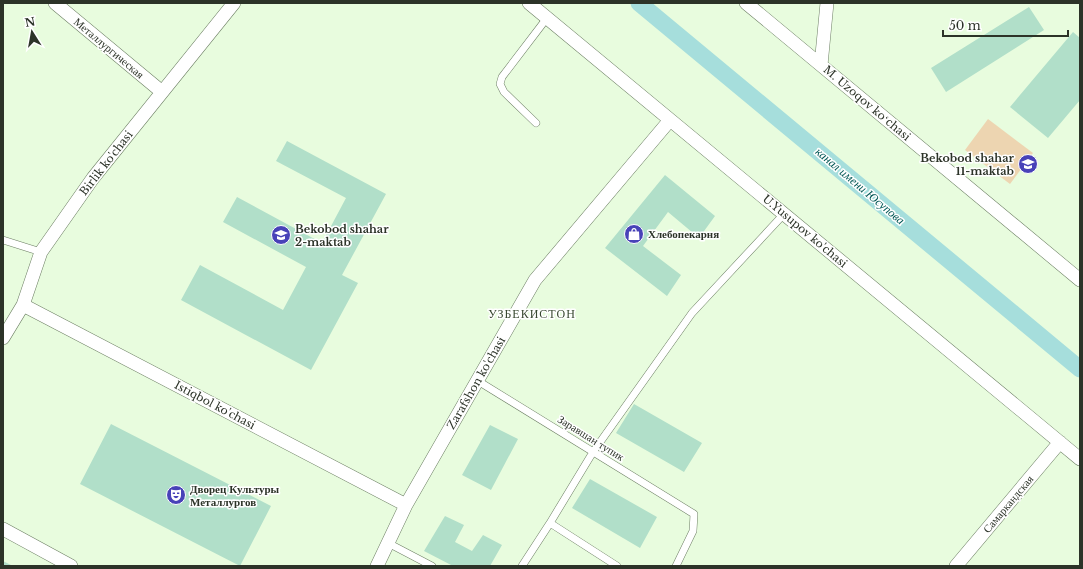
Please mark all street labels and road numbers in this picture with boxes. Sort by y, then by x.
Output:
street label: Металлургическая [71,15,147,81]
street label: M. Uzoqov koʻchasi [820,62,914,144]
street label: Birlik ko'chasi [76,128,136,198]
street label: U.Yusupov ko'chasi [760,191,850,271]
street label: Zarafshon ko'chasi [444,334,508,432]
street label: Istiqbol ko'chasi [172,378,258,432]
street label: Заравшан тупик [555,412,627,464]
street label: Самаркандская [980,472,1036,536]

